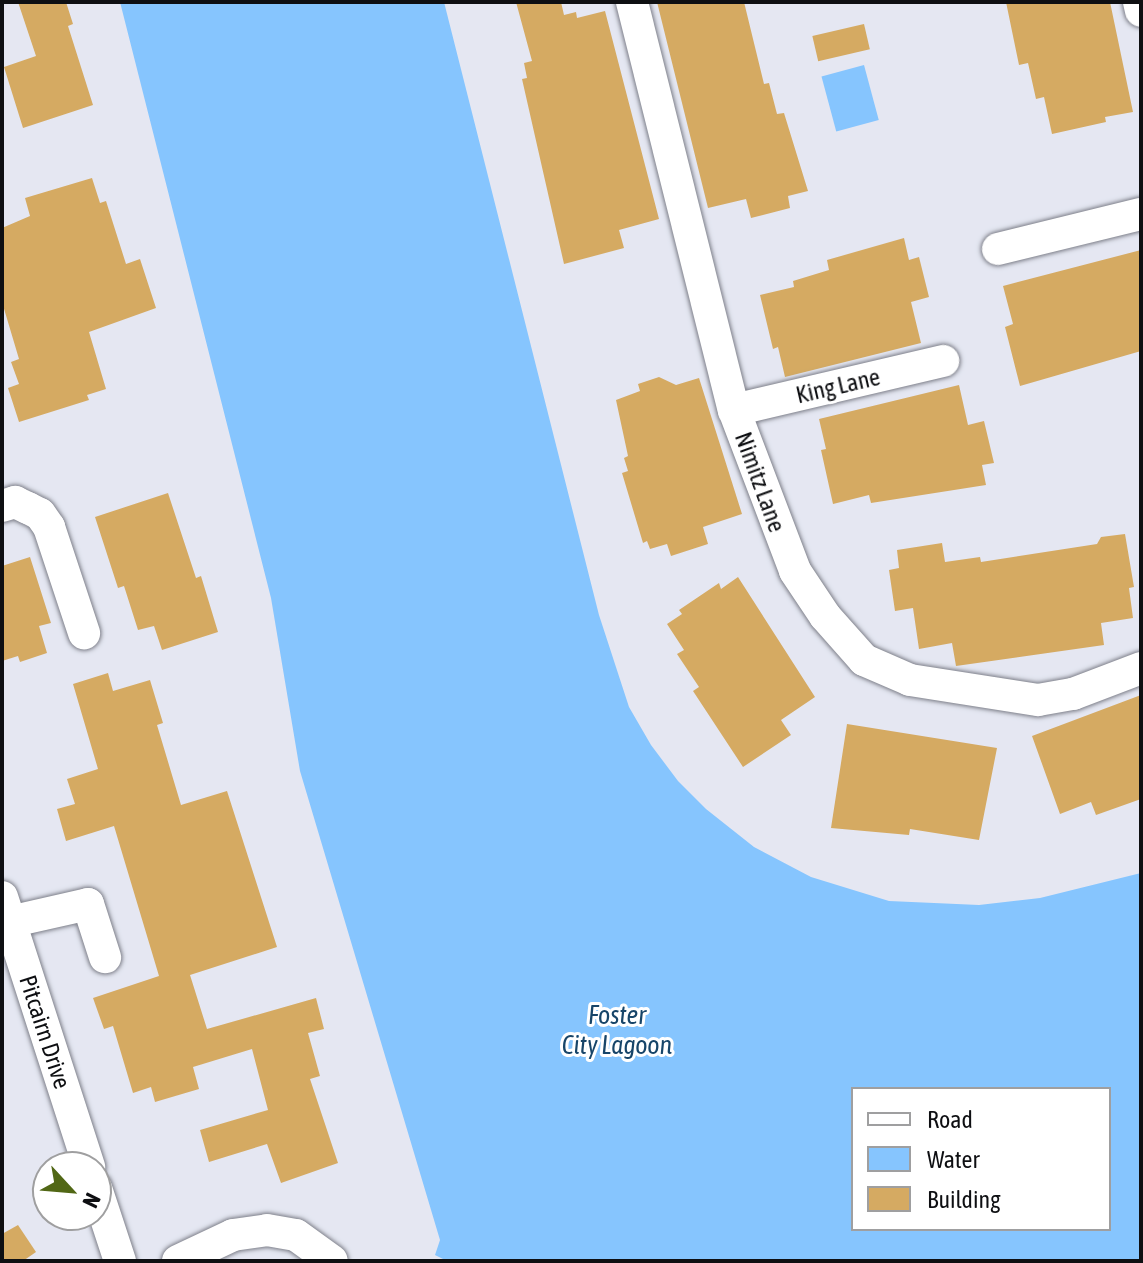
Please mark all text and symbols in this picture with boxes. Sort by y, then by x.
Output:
street label: King Lane [793,362,883,410]
street label: Nimitz Lane [729,428,791,536]
street label: Pitcairn Drive [13,972,77,1092]
water label: Foster City Lagoon [562,1000,672,1062]
legend [851,1087,1111,1231]
text: Road [927,1106,973,1133]
text: Water [927,1146,980,1173]
north arrow [32,1151,112,1231]
text: Building [927,1186,1000,1213]
text: N [77,1189,106,1212]

